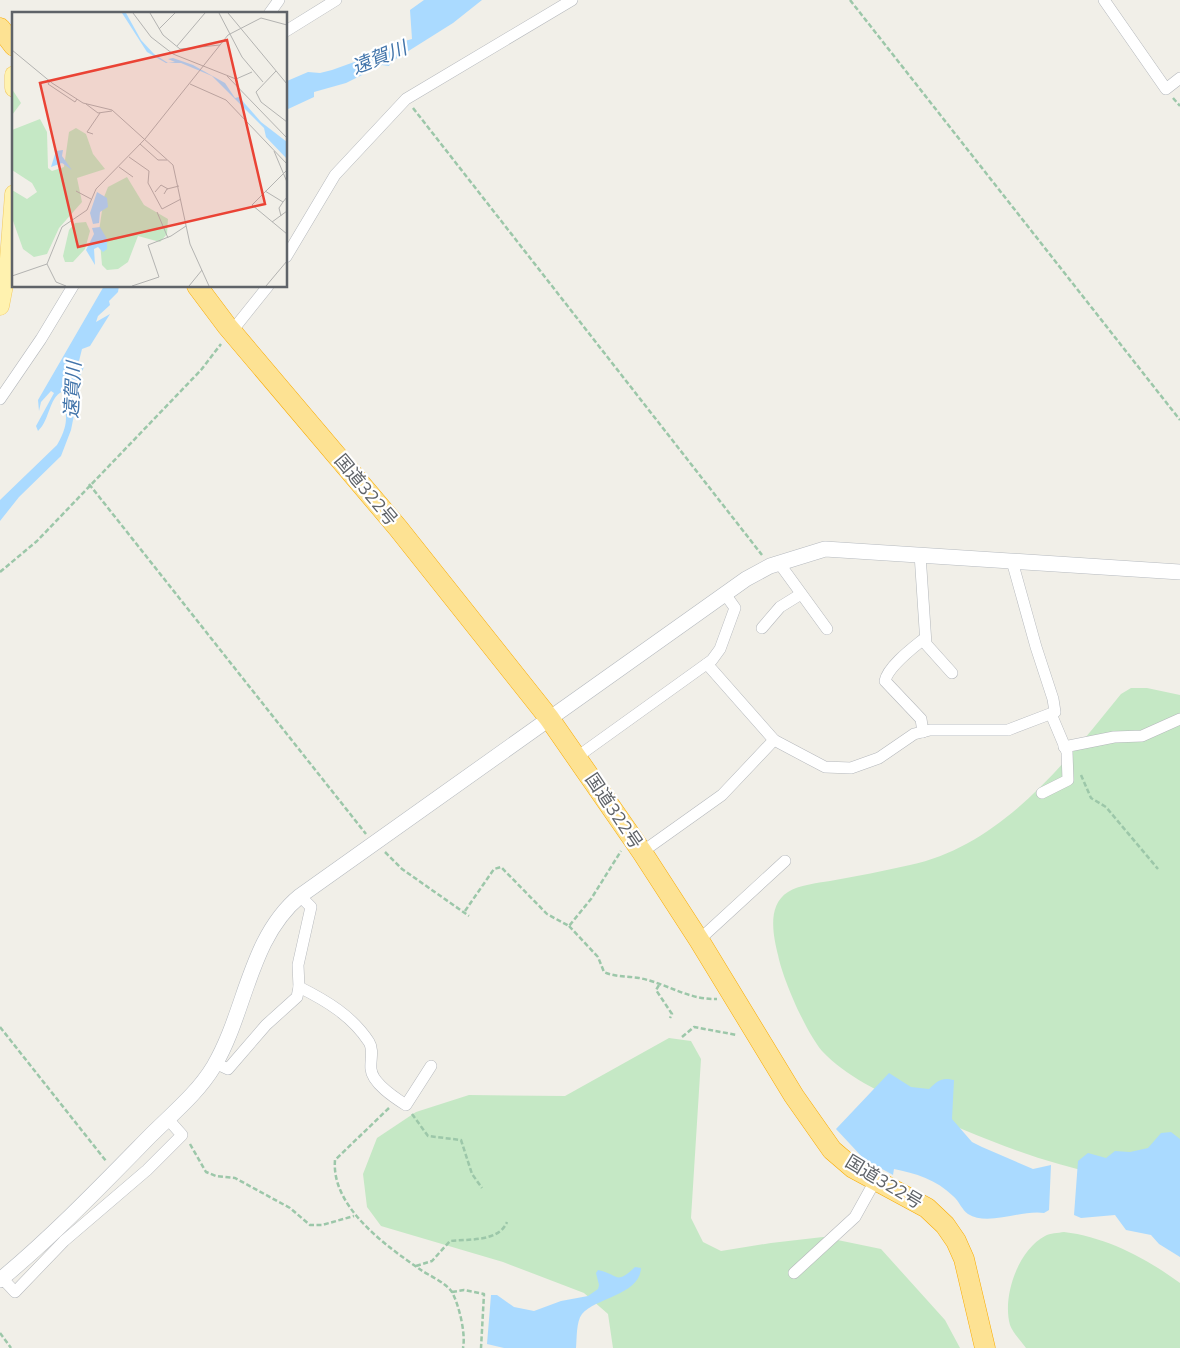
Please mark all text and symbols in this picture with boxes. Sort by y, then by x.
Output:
inset map [12,12,288,288]
water label: 遠賀川 [348,34,412,79]
water label: 遠賀川 [59,359,86,419]
street label: 国道322号 [330,449,403,530]
street label: 国道322号 [581,768,648,853]
street label: 国道322号 [841,1149,927,1214]

